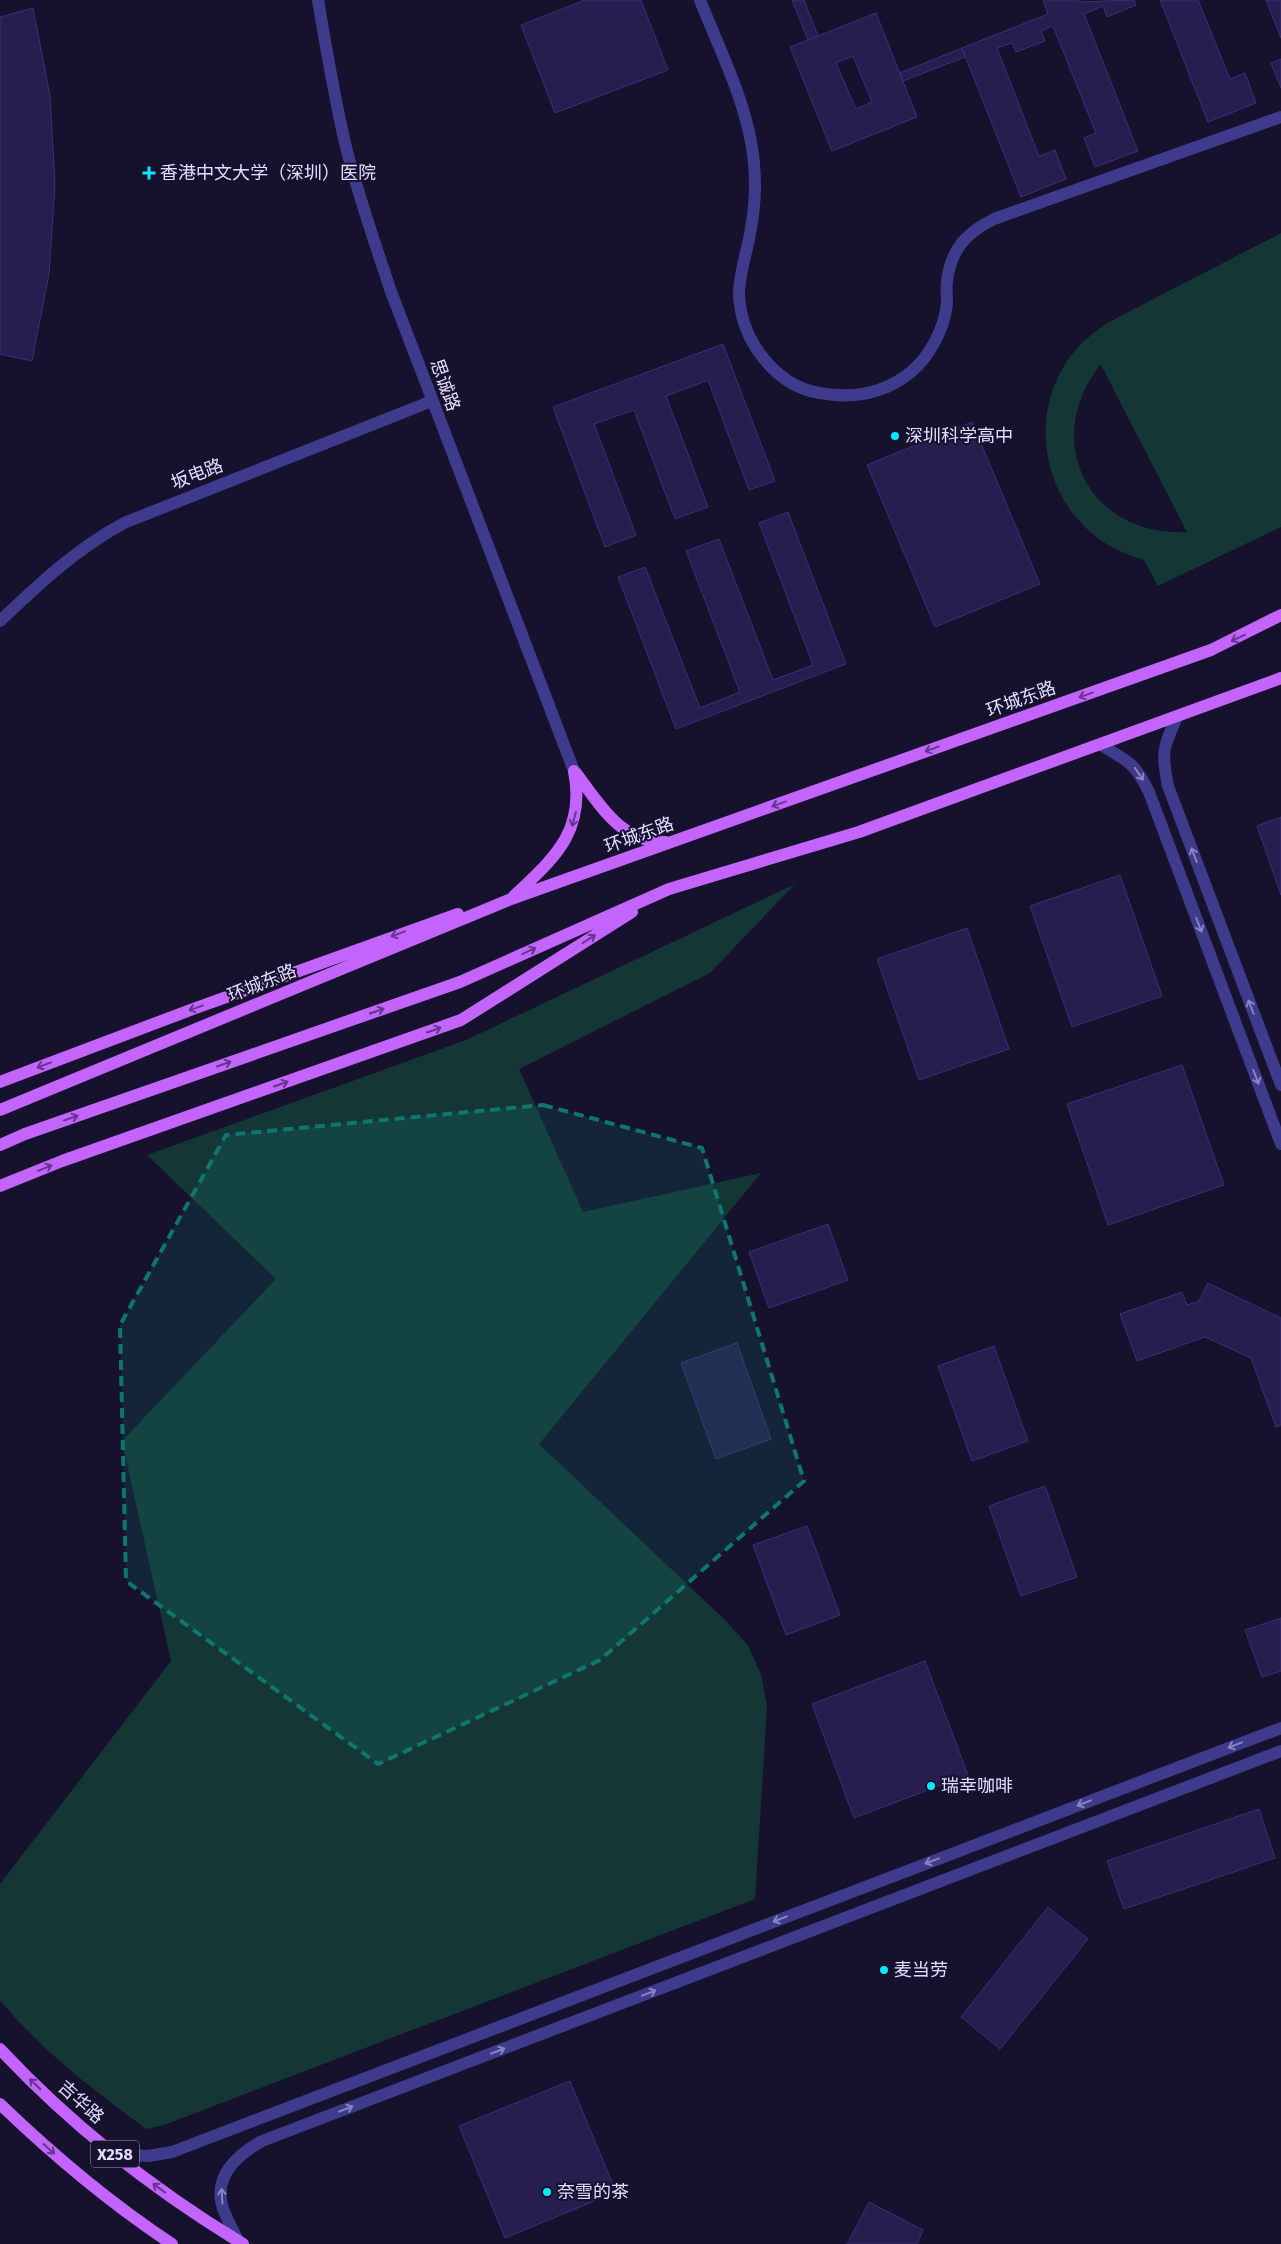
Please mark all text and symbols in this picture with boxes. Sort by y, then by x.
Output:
place label: 香港中文大学（深圳）医院 [160,162,376,184]
marker: 香港中文大学（深圳）医院 [142,166,156,180]
street label: 思诚路 [425,356,465,414]
place label: 深圳科学高中 [905,425,1013,447]
marker: 深圳科学高中 [889,430,901,442]
street label: 坂电路 [168,454,226,494]
one-way arrow [1230,633,1245,643]
street label: 环城东路 [983,676,1059,722]
one-way arrow [1078,691,1094,700]
one-way arrow [925,745,941,754]
one-way arrow [1134,767,1144,781]
one-way arrow [772,799,788,809]
one-way arrow [568,811,578,827]
street label: 环城东路 [601,812,677,858]
one-way arrow [1189,848,1198,863]
one-way arrow [1195,916,1204,932]
one-way arrow [391,930,406,939]
one-way arrow [581,934,595,944]
one-way arrow [521,946,536,956]
street label: 环城东路 [225,959,299,1007]
one-way arrow [1246,1000,1256,1015]
one-way arrow [189,1004,204,1013]
one-way arrow [369,1005,385,1015]
one-way arrow [426,1025,441,1034]
one-way arrow [216,1059,231,1068]
one-way arrow [37,1061,52,1070]
one-way arrow [1252,1069,1261,1084]
one-way arrow [272,1079,288,1088]
one-way arrow [62,1113,78,1122]
one-way arrow [37,1163,52,1172]
one-way arrow [1228,1742,1243,1751]
place label: 瑞幸咖啡 [941,1775,1013,1797]
marker: 瑞幸咖啡 [925,1780,937,1792]
one-way arrow [1076,1799,1092,1808]
one-way arrow [925,1857,940,1866]
one-way arrow [773,1915,788,1924]
place label: 麦当劳 [894,1959,948,1981]
marker: 麦当劳 [878,1964,890,1976]
one-way arrow [641,1988,657,1997]
one-way arrow [489,2046,505,2055]
street label: 吉华路 [54,2076,108,2128]
one-way arrow [28,2078,41,2090]
one-way arrow [338,2104,353,2113]
road number: X258 [91,2140,139,2168]
one-way arrow [42,2143,55,2155]
place label: 奈雪的茶 [557,2181,629,2203]
one-way arrow [152,2183,166,2193]
marker: 奈雪的茶 [541,2186,553,2198]
one-way arrow [217,2188,226,2204]

